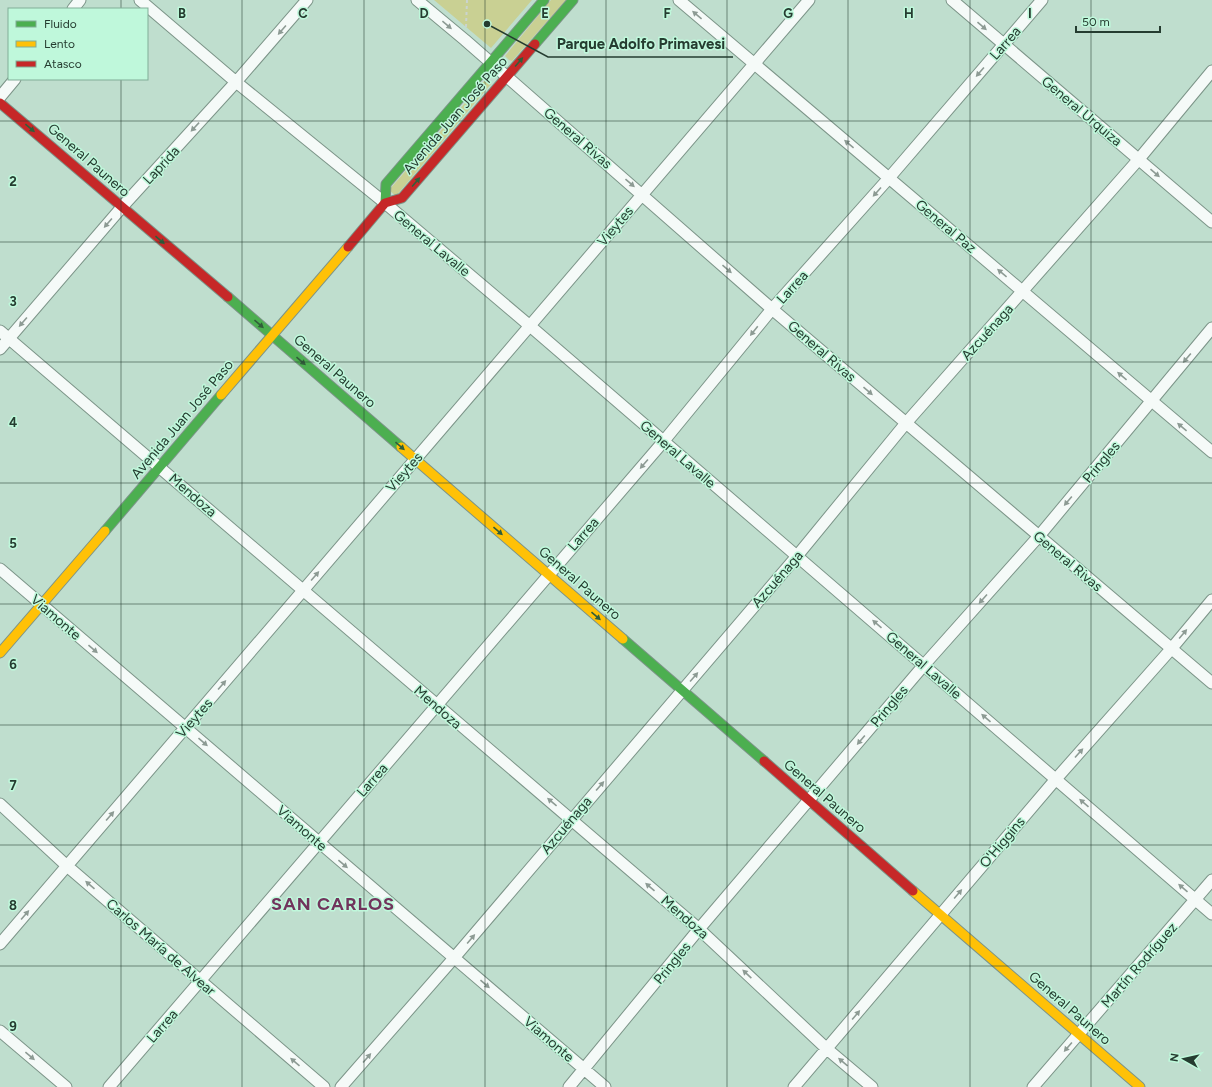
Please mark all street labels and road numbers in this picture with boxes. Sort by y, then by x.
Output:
street label: Larrea [986,23,1024,63]
street label: Avenida Juan José Paso [400,53,511,178]
street label: General Urquiza [1038,73,1125,150]
street label: General Rivas [540,104,615,173]
street label: General Paunero [44,120,133,201]
street label: Laprida [139,143,183,188]
street label: General Paz [912,196,980,257]
street label: Vieytes [594,203,637,250]
street label: General Lavalle [390,206,474,281]
street label: Larrea [773,267,812,307]
street label: Azcuénaga [958,301,1017,364]
street label: General Rivas [784,317,859,386]
street label: General Paunero [290,331,379,412]
street label: Avenida Juan José Paso [128,356,237,482]
street label: General Lavalle [636,417,719,492]
street label: Pringles [1079,438,1124,487]
street label: Vieytes [382,449,426,496]
street label: Mendoza [165,470,220,521]
street label: Larrea [564,514,602,554]
street label: General Rivas [1030,528,1106,595]
street label: General Paunero [535,543,624,624]
street label: Azcuénaga [748,547,807,611]
street label: Viamonte [27,591,84,644]
street label: General Lavalle [882,628,965,703]
street label: Mendoza [410,682,465,733]
street label: Pringles [867,682,912,731]
street label: Vieytes [172,695,216,742]
street label: General Paunero [780,756,869,837]
street label: Larrea [353,760,391,800]
street label: Azcuénaga [537,793,595,857]
street label: Viamonte [273,802,330,855]
street label: O'Higgins [976,813,1029,871]
street label: Mendoza [657,892,712,943]
street label: Carlos María de Alvear [103,895,219,1000]
street label: Martín Rodríguez [1098,919,1181,1011]
street label: Pringles [650,939,695,988]
street label: General Paunero [1025,968,1114,1049]
street label: Larrea [143,1006,181,1046]
street label: Viamonte [520,1013,577,1066]

